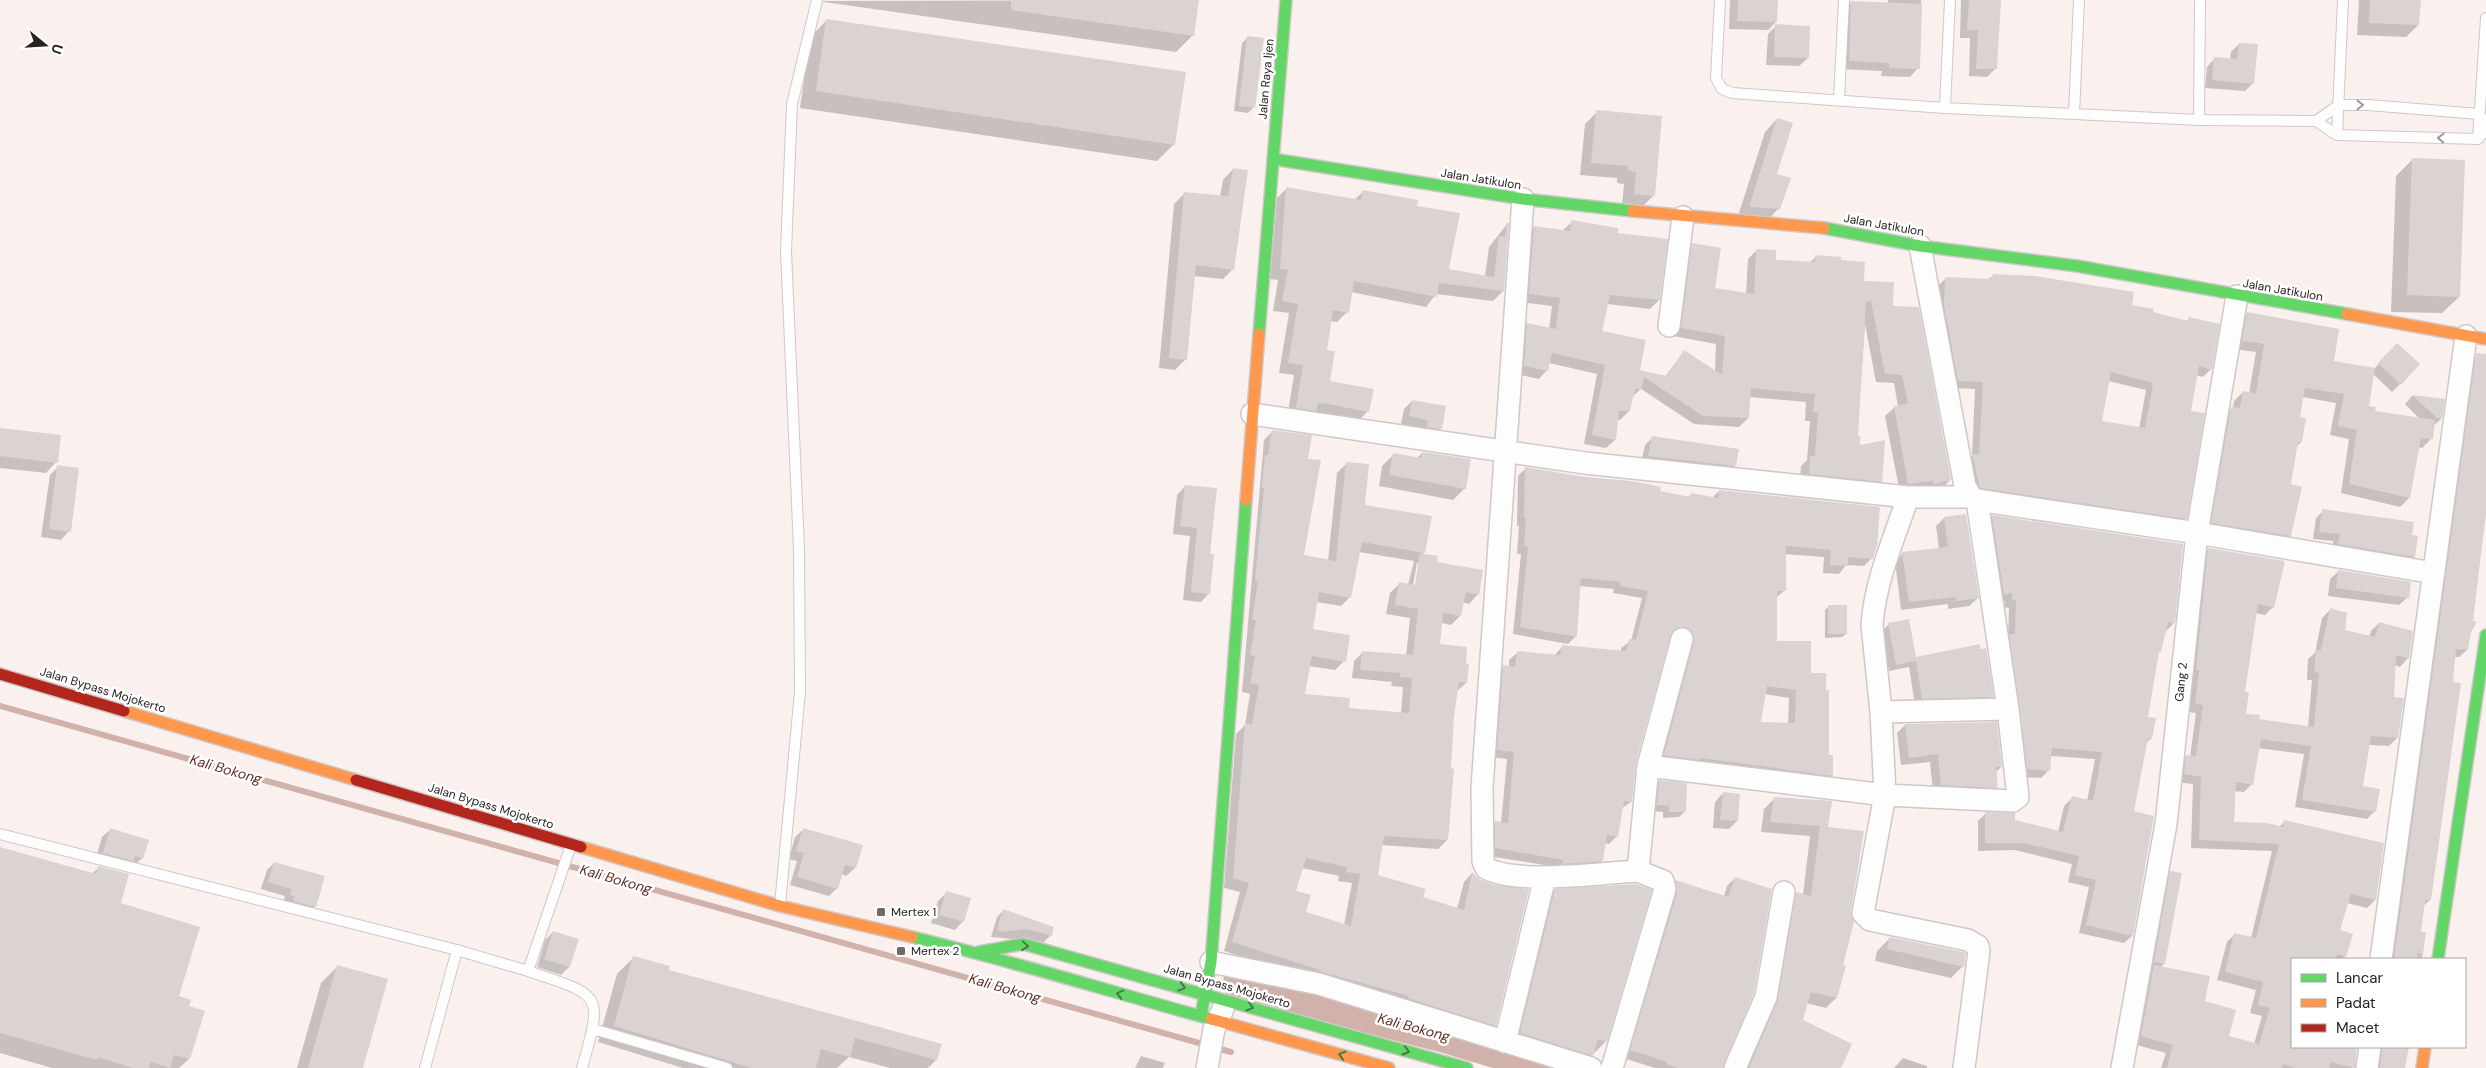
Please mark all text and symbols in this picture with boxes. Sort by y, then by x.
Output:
north arrow [20,20,70,70]
street label: Jalan Raya Ijen [1255,38,1277,120]
text: U [47,42,67,56]
one-way arrow [2356,100,2364,110]
one-way arrow [2437,133,2445,143]
street label: Jalan Jatikulon [1440,165,1523,193]
street label: Jalan Jatikulon [1843,210,1926,240]
street label: Jalan Jatikulon [2242,275,2325,305]
street label: Gang 2 [2171,662,2191,702]
street label: Jalan Bypass Mojokerto [38,663,168,717]
water label: Kali Bokong [188,750,264,788]
street label: Jalan Bypass Mojokerto [426,779,556,833]
water label: Kali Bokong [578,860,654,898]
place label: Mertex 1 [891,904,936,920]
marker: Mertex 1 [875,906,887,918]
one-way arrow [1022,940,1030,951]
place label: Mertex 2 [911,943,960,959]
marker: Mertex 2 [895,945,907,957]
legend [2291,958,2466,1048]
street label: Jalan Bypass Mojokerto [1162,960,1292,1012]
text: Lancar [2336,968,2383,988]
water label: Kali Bokong [967,969,1043,1007]
one-way arrow [1178,982,1186,992]
one-way arrow [1116,989,1124,999]
text: Padat [2336,993,2376,1013]
one-way arrow [1245,1002,1254,1012]
water label: Kali Bokong [1376,1009,1452,1045]
text: Macet [2336,1018,2380,1038]
one-way arrow [1402,1045,1411,1056]
one-way arrow [1337,1050,1346,1061]

